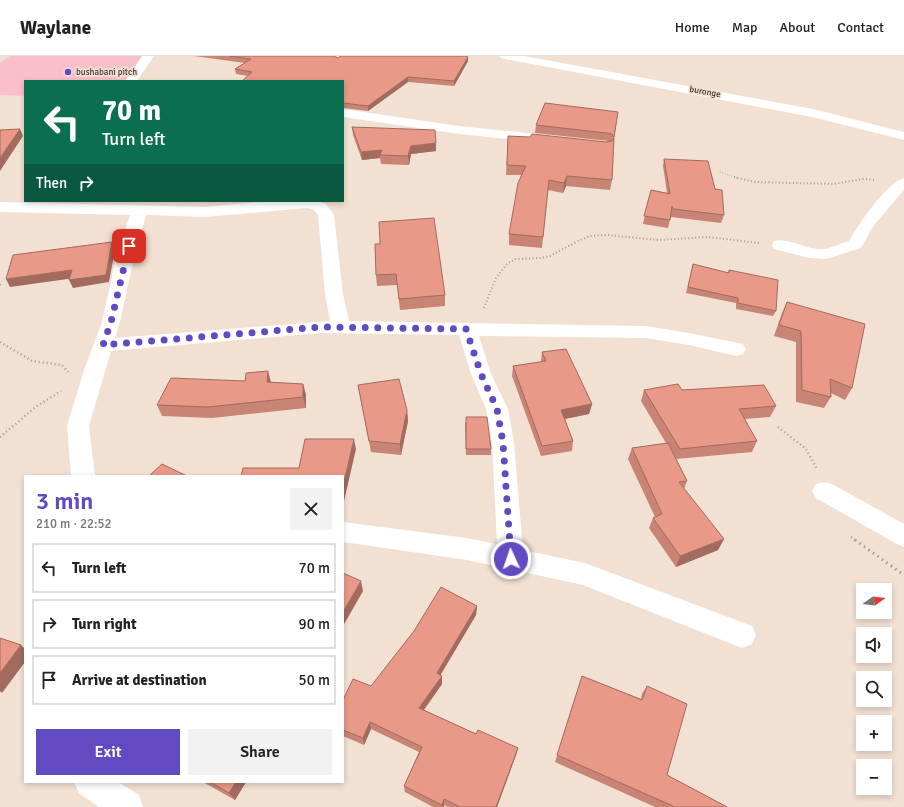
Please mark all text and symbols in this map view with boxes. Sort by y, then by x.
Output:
text: Waylane [20,16,91,40]
text: Home [675,19,710,36]
text: Map [732,19,757,36]
text: About [779,19,815,36]
text: Contact [837,19,884,36]
marker: bushabani pitch [63,67,73,77]
place label: bushabani pitch [76,67,137,78]
street label: buronge [688,84,722,100]
text: 70 m [102,94,161,128]
icon: left [36,96,88,148]
text: Turn left [102,128,165,150]
icon: right [75,172,97,194]
text: Then [36,174,67,192]
pin [112,229,146,263]
icon: arrive [118,235,140,257]
text: 3 min [36,486,93,516]
button: close [290,488,332,530]
text: 210 m · 22:52 [36,516,112,532]
position arrow [490,538,532,580]
icon: left [38,557,60,579]
text: Turn left [72,559,126,577]
text: 70 m [299,559,330,577]
north arrow [856,583,892,619]
map controls [856,583,892,795]
icon: right [38,613,60,635]
text: Turn right [72,615,137,633]
text: 90 m [299,615,330,633]
button: sound [856,627,892,663]
icon: arrive [38,669,60,691]
text: Arrive at destination [72,671,207,689]
text: 50 m [299,671,330,689]
button: search [856,671,892,707]
button: + [856,715,892,751]
button: Exit [36,729,180,775]
button: Share [188,729,332,775]
button: − [856,759,892,795]

